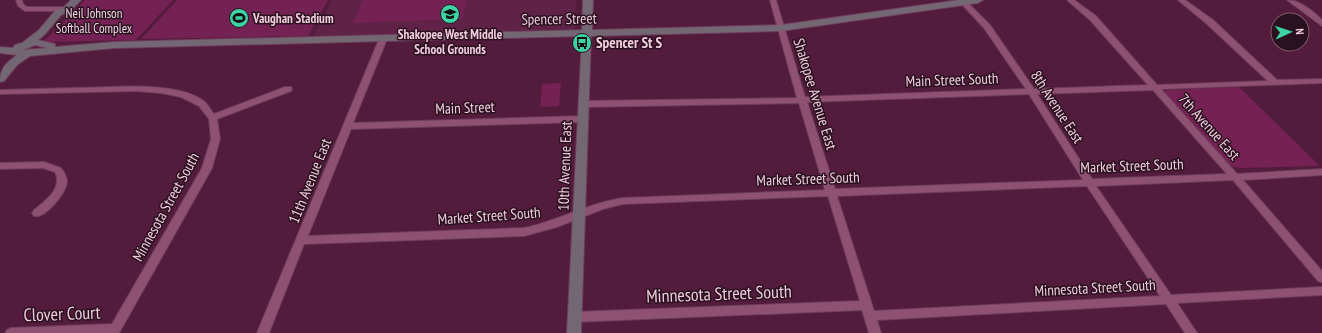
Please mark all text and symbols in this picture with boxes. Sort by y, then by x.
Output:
school or university icon: Shakopee West Middle School Grounds [439,3,461,25]
park label: Neil Johnson Softball Complex [56,5,133,37]
sports icon: Vaughan Stadium [228,7,250,29]
street label: Spencer Street [521,8,597,29]
place label: Vaughan Stadium [252,10,334,27]
north arrow [1270,12,1310,52]
place label: Shakopee West Middle School Grounds [398,26,503,58]
text: N [1293,28,1307,35]
bus stop icon: Spencer St S [571,32,593,54]
place label: Spencer St S [596,33,662,52]
street label: Shakopee Avenue East [790,36,841,152]
street label: 8th Avenue East [1027,67,1088,147]
street label: Main Street South [905,68,999,91]
street label: 7th Avenue East [1175,90,1244,164]
street label: Main Street [435,97,495,118]
street label: 10th Avenue East [553,121,576,211]
street label: 11th Avenue East [284,136,335,226]
street label: Minnesota Street South [128,149,203,264]
street label: Market Street South [1080,154,1184,177]
street label: Market Street South [756,167,860,190]
street label: Market Street South [437,202,541,229]
street label: Minnesota Street South [1034,275,1156,300]
street label: Minnesota Street South [646,279,792,308]
street label: Clover Court [23,301,101,326]

